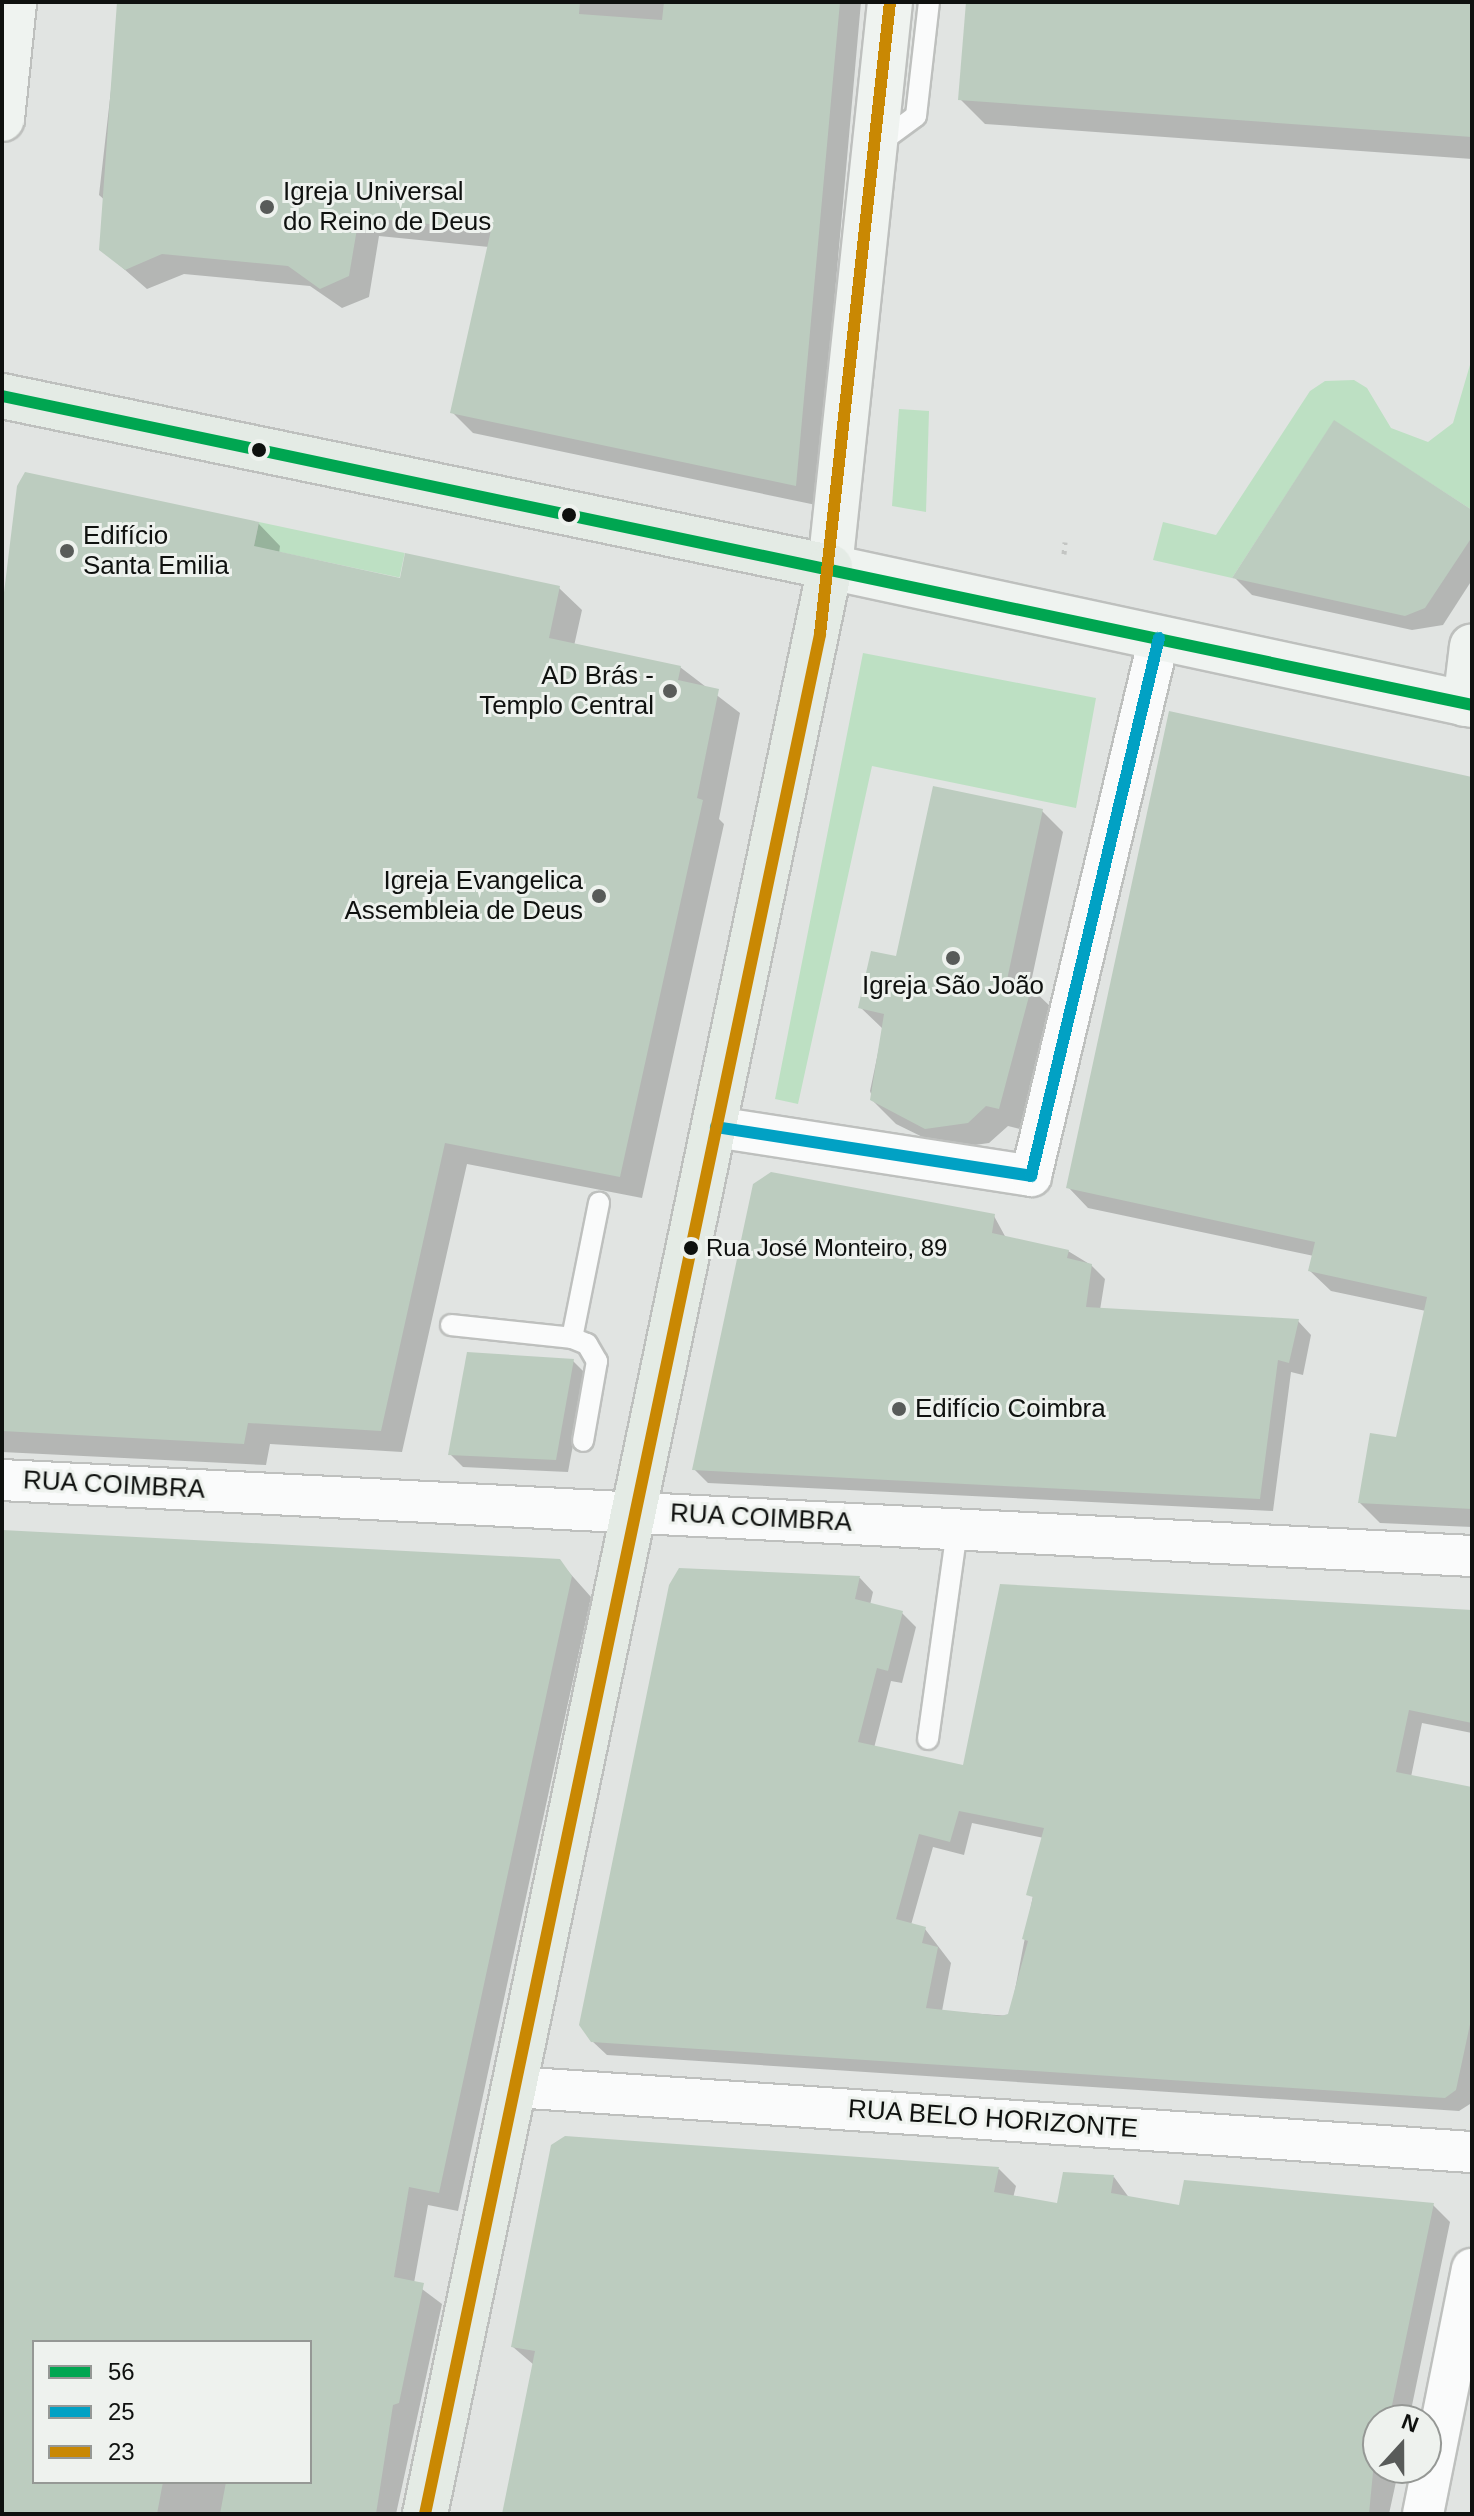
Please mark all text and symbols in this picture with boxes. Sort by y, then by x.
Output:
place label: Igreja Universal do Reino de Deus [283,176,491,238]
marker: Igreja Universal do Reino de Deus [258,198,276,216]
unlabelled marker [251,442,267,458]
unlabelled marker [561,507,577,523]
place label: Edifício Santa Emilia [83,520,229,582]
marker: Edifício Santa Emilia [58,542,76,560]
place label: AD Brás - Templo Central [479,660,654,722]
marker: AD Brás - Templo Central [661,682,679,700]
place label: Igreja Evangelica Assembleia de Deus [345,865,583,926]
marker: Igreja Evangelica Assembleia de Deus [590,887,608,905]
marker: Igreja São João [944,949,962,967]
place label: Igreja São João [862,970,1044,1002]
place label: Rua José Monteiro, 89 [706,1234,947,1262]
marker: Rua José Monteiro, 89 [683,1240,699,1256]
place label: Edifício Coimbra [915,1393,1106,1425]
marker: Edifício Coimbra [890,1400,908,1418]
street label: RUA COIMBRA [22,1465,206,1505]
street label: RUA COIMBRA [669,1498,853,1538]
street label: RUA BELO HORIZONTE [846,2093,1140,2145]
legend [32,2340,312,2484]
text: 56 [108,2358,135,2385]
text: 25 [108,2398,135,2425]
north arrow [1362,2404,1442,2484]
text: N [1398,2408,1422,2438]
text: 23 [108,2438,135,2465]

